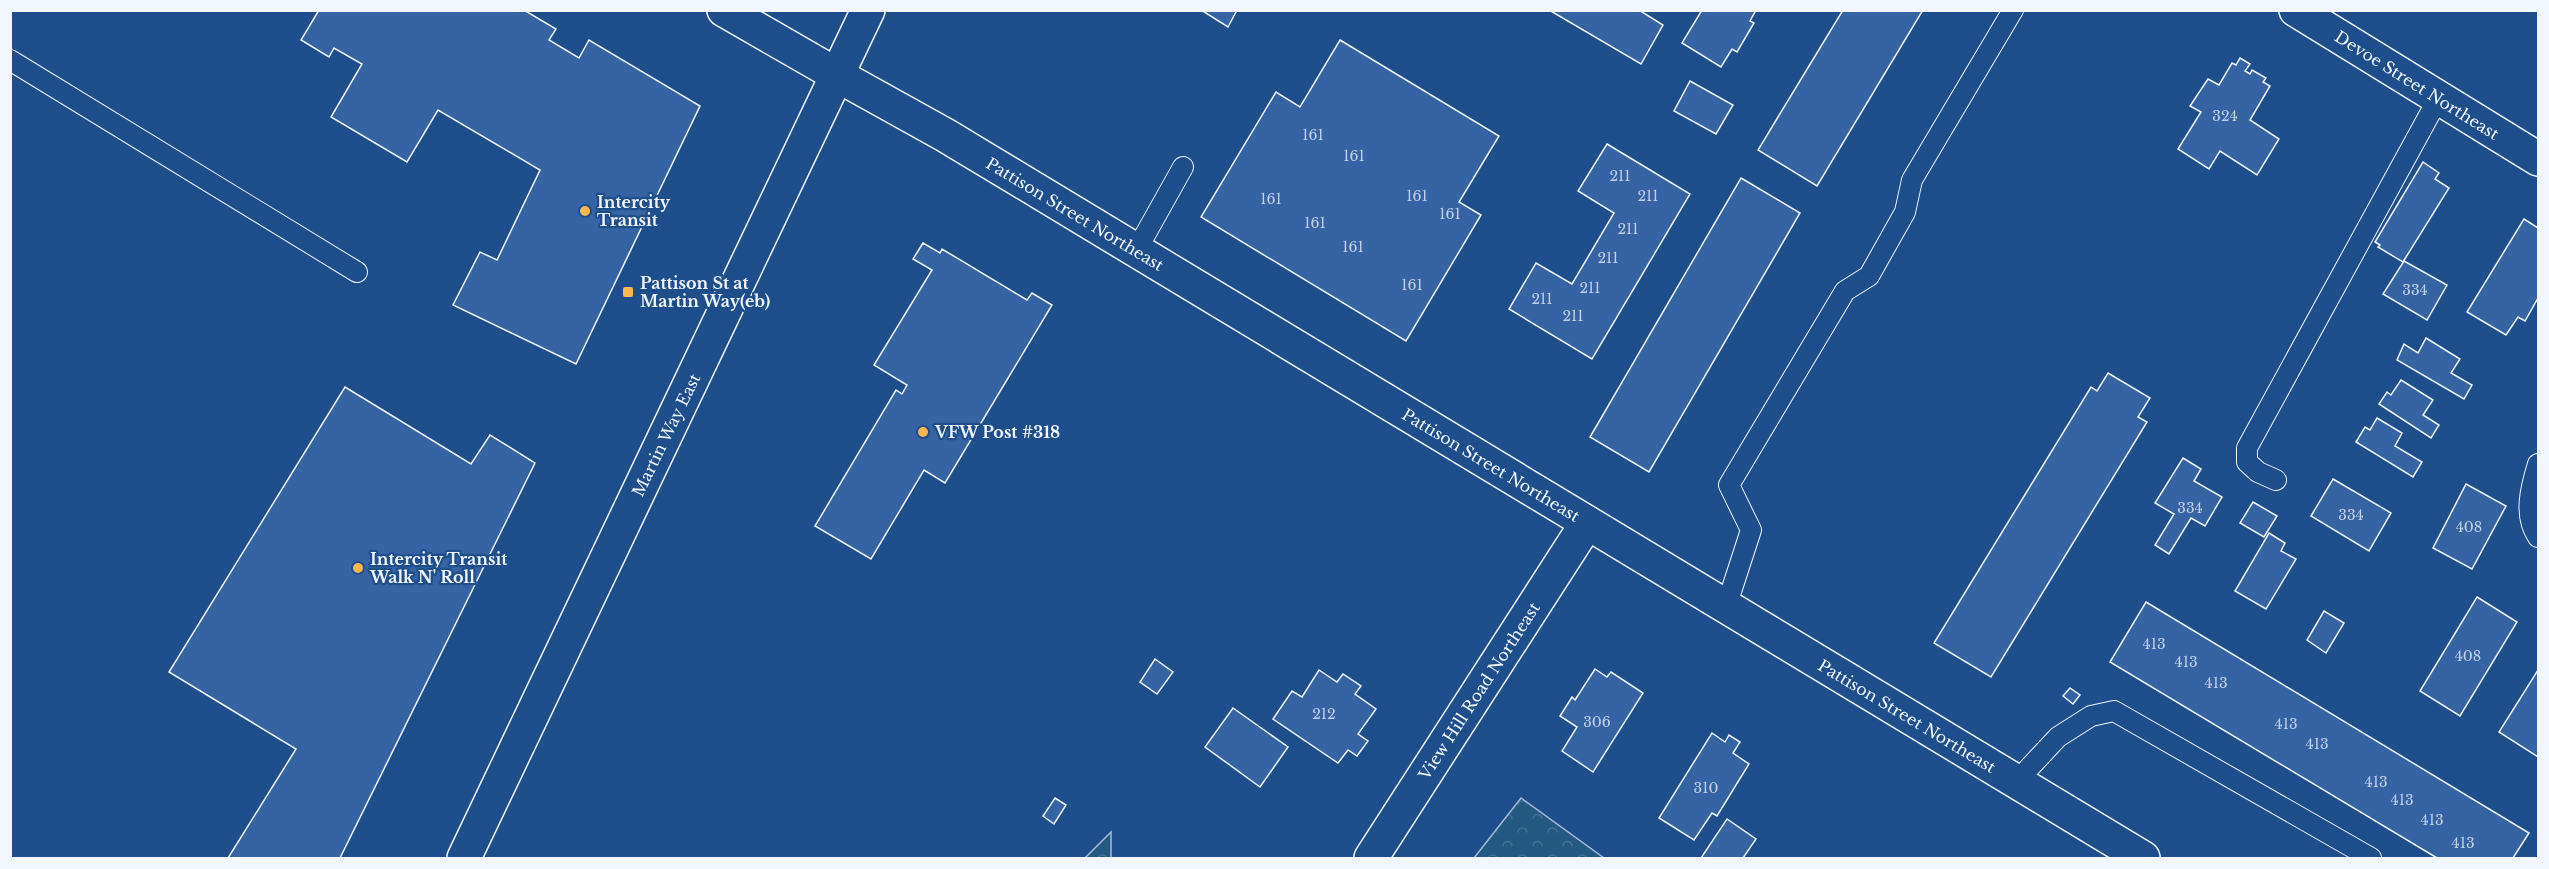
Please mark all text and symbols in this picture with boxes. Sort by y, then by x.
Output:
street label: Devoe Street Northeast [2331,26,2503,144]
house number: 324 [2212,107,2238,125]
house number: 161 [1302,126,1324,144]
house number: 161 [1343,147,1365,165]
street label: Pattison Street Northeast [983,153,1167,275]
house number: 211 [1609,167,1631,185]
house number: 161 [1406,187,1428,205]
house number: 211 [1637,187,1659,205]
house number: 161 [1260,190,1282,208]
place label: Intercity Transit [597,192,671,230]
marker: Intercity Transit [578,204,592,218]
house number: 161 [1439,205,1461,223]
house number: 161 [1304,214,1326,232]
house number: 211 [1617,220,1639,238]
house number: 161 [1342,238,1364,256]
house number: 211 [1597,249,1619,267]
place label: Pattison St at Martin Way(eb) [640,273,770,311]
house number: 161 [1401,276,1423,294]
house number: 211 [1579,279,1601,297]
house number: 334 [2402,281,2428,299]
marker: Pattison St at Martin Way(eb) [621,285,635,299]
house number: 211 [1531,290,1553,308]
house number: 211 [1562,307,1584,325]
street label: Martin Way East [628,370,704,500]
street label: Pattison Street Northeast [1399,404,1583,526]
place label: VFW Post #318 [934,422,1060,442]
marker: VFW Post #318 [916,425,930,439]
house number: 334 [2177,499,2203,517]
house number: 334 [2338,506,2364,524]
house number: 408 [2456,518,2482,536]
place label: Intercity Transit Walk N' Roll [369,549,508,587]
marker: Intercity Transit Walk N' Roll [351,561,365,575]
street label: View Hill Road Northeast [1414,599,1544,784]
house number: 413 [2142,635,2166,653]
house number: 408 [2455,647,2481,665]
house number: 413 [2174,653,2198,671]
street label: Pattison Street Northeast [1815,655,1999,777]
house number: 413 [2204,674,2228,692]
house number: 212 [1312,705,1336,723]
house number: 306 [1583,713,1611,731]
house number: 413 [2274,715,2298,733]
house number: 413 [2305,735,2329,753]
house number: 413 [2364,773,2388,791]
house number: 310 [1694,779,1718,797]
house number: 413 [2390,791,2414,809]
house number: 413 [2420,811,2444,829]
house number: 413 [2451,834,2475,852]

